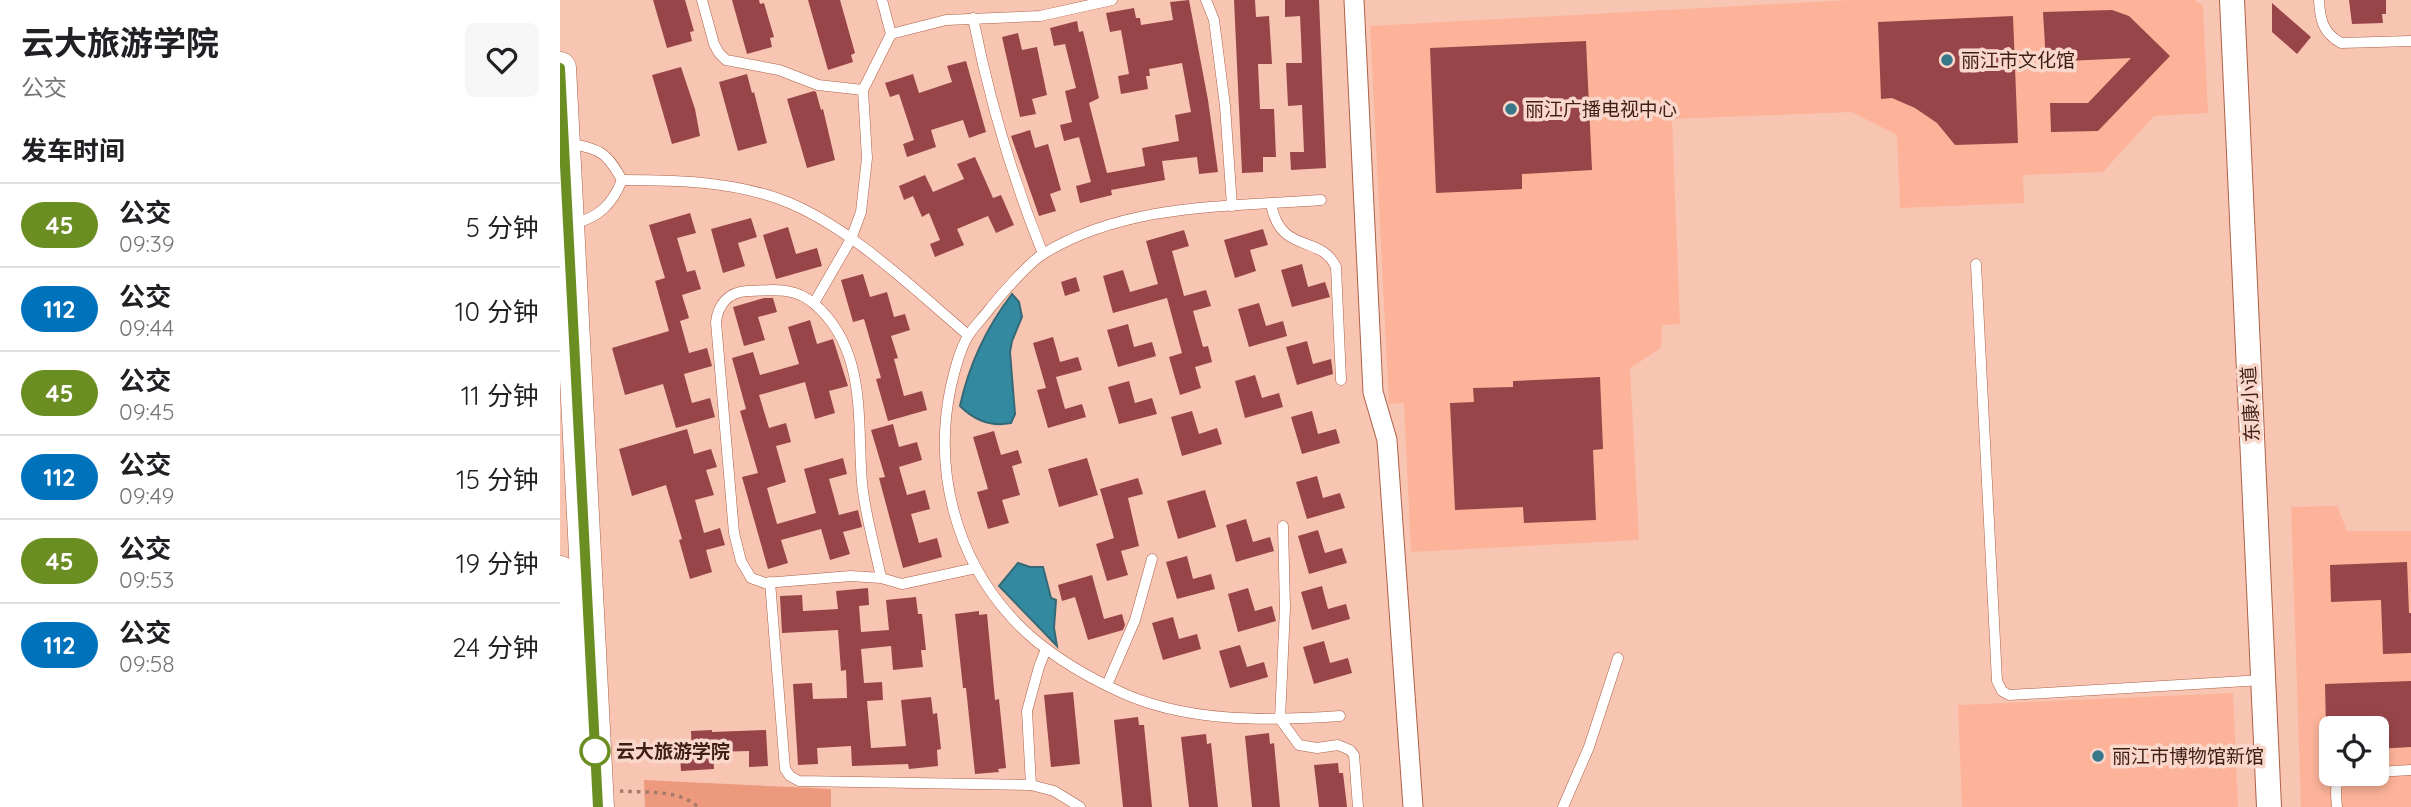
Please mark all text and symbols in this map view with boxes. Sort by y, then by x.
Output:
text: 云大旅游学院 [21,22,219,63]
button: heart [465,23,539,97]
place label: 丽江市文化馆 [1961,48,2075,72]
marker: 丽江市文化馆 [1939,52,1955,68]
text: 公交 [21,73,67,102]
place label: 丽江广播电视中心 [1525,97,1677,121]
marker: 丽江广播电视中心 [1503,101,1519,117]
text: 发车时间 [21,134,125,167]
text: 公交 [119,196,171,229]
text: 45 [46,210,73,240]
text: 5 分钟 [466,211,539,244]
text: 09:39 [119,229,175,258]
text: 公交 [119,280,171,313]
text: 112 [43,294,76,324]
text: 10 分钟 [455,295,539,328]
text: 09:44 [119,313,174,342]
text: 公交 [119,364,171,397]
street label: 东康小道 [2236,365,2264,443]
text: 45 [46,378,73,408]
text: 11 分钟 [461,379,539,412]
text: 09:45 [119,397,175,426]
text: 公交 [119,448,171,481]
text: 112 [43,462,76,492]
text: 15 分钟 [456,463,539,496]
text: 09:49 [119,481,174,510]
text: 公交 [119,532,171,565]
text: 45 [46,546,73,576]
text: 19 分钟 [456,547,539,580]
text: 09:53 [119,565,174,594]
text: 公交 [119,616,171,649]
text: 112 [43,630,76,660]
text: 24 分钟 [452,631,539,664]
text: 09:58 [119,649,175,678]
map controls [2319,716,2389,786]
button: locate [2319,716,2389,786]
marker: 云大旅游学院 [580,736,610,766]
place label: 云大旅游学院 [616,739,730,763]
place label: 丽江市博物馆新馆 [2112,744,2264,768]
marker: 丽江市博物馆新馆 [2090,748,2106,764]

